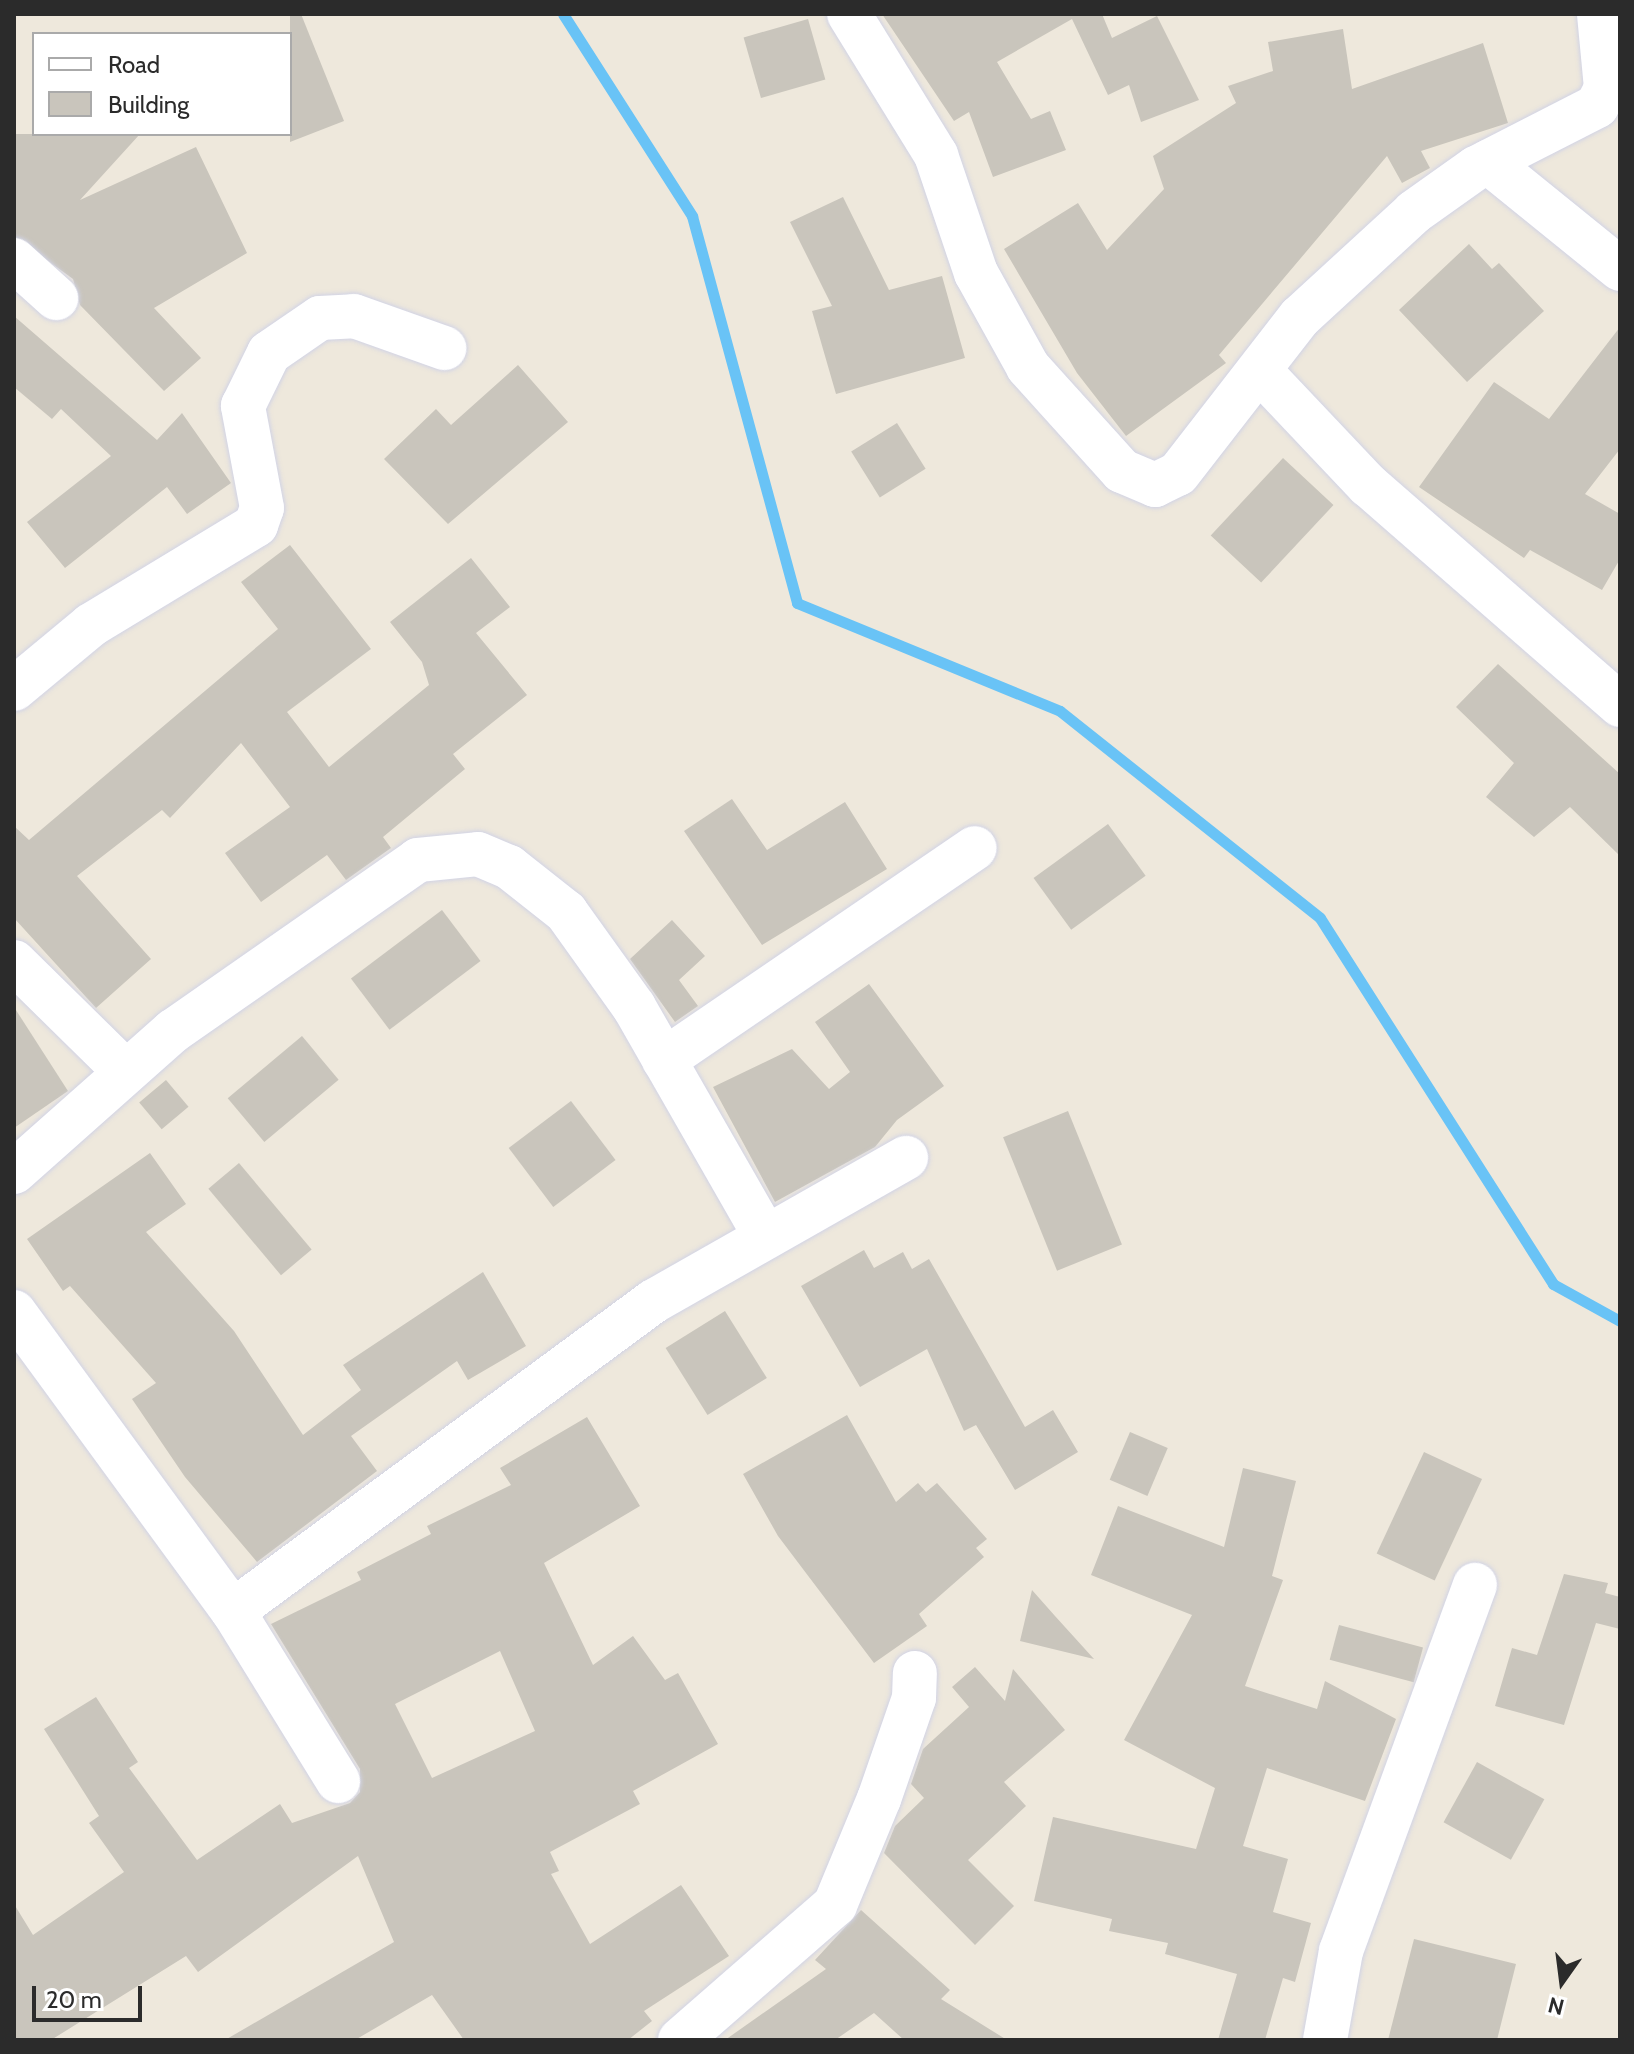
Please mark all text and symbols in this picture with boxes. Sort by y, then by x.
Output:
legend [32,32,292,136]
text: Road [108,50,160,79]
text: Building [108,90,189,119]
north arrow [1522,1942,1602,2022]
scale bar [36,1970,146,2020]
text: 20 m [46,1985,102,2014]
text: N [1545,1991,1567,2021]

